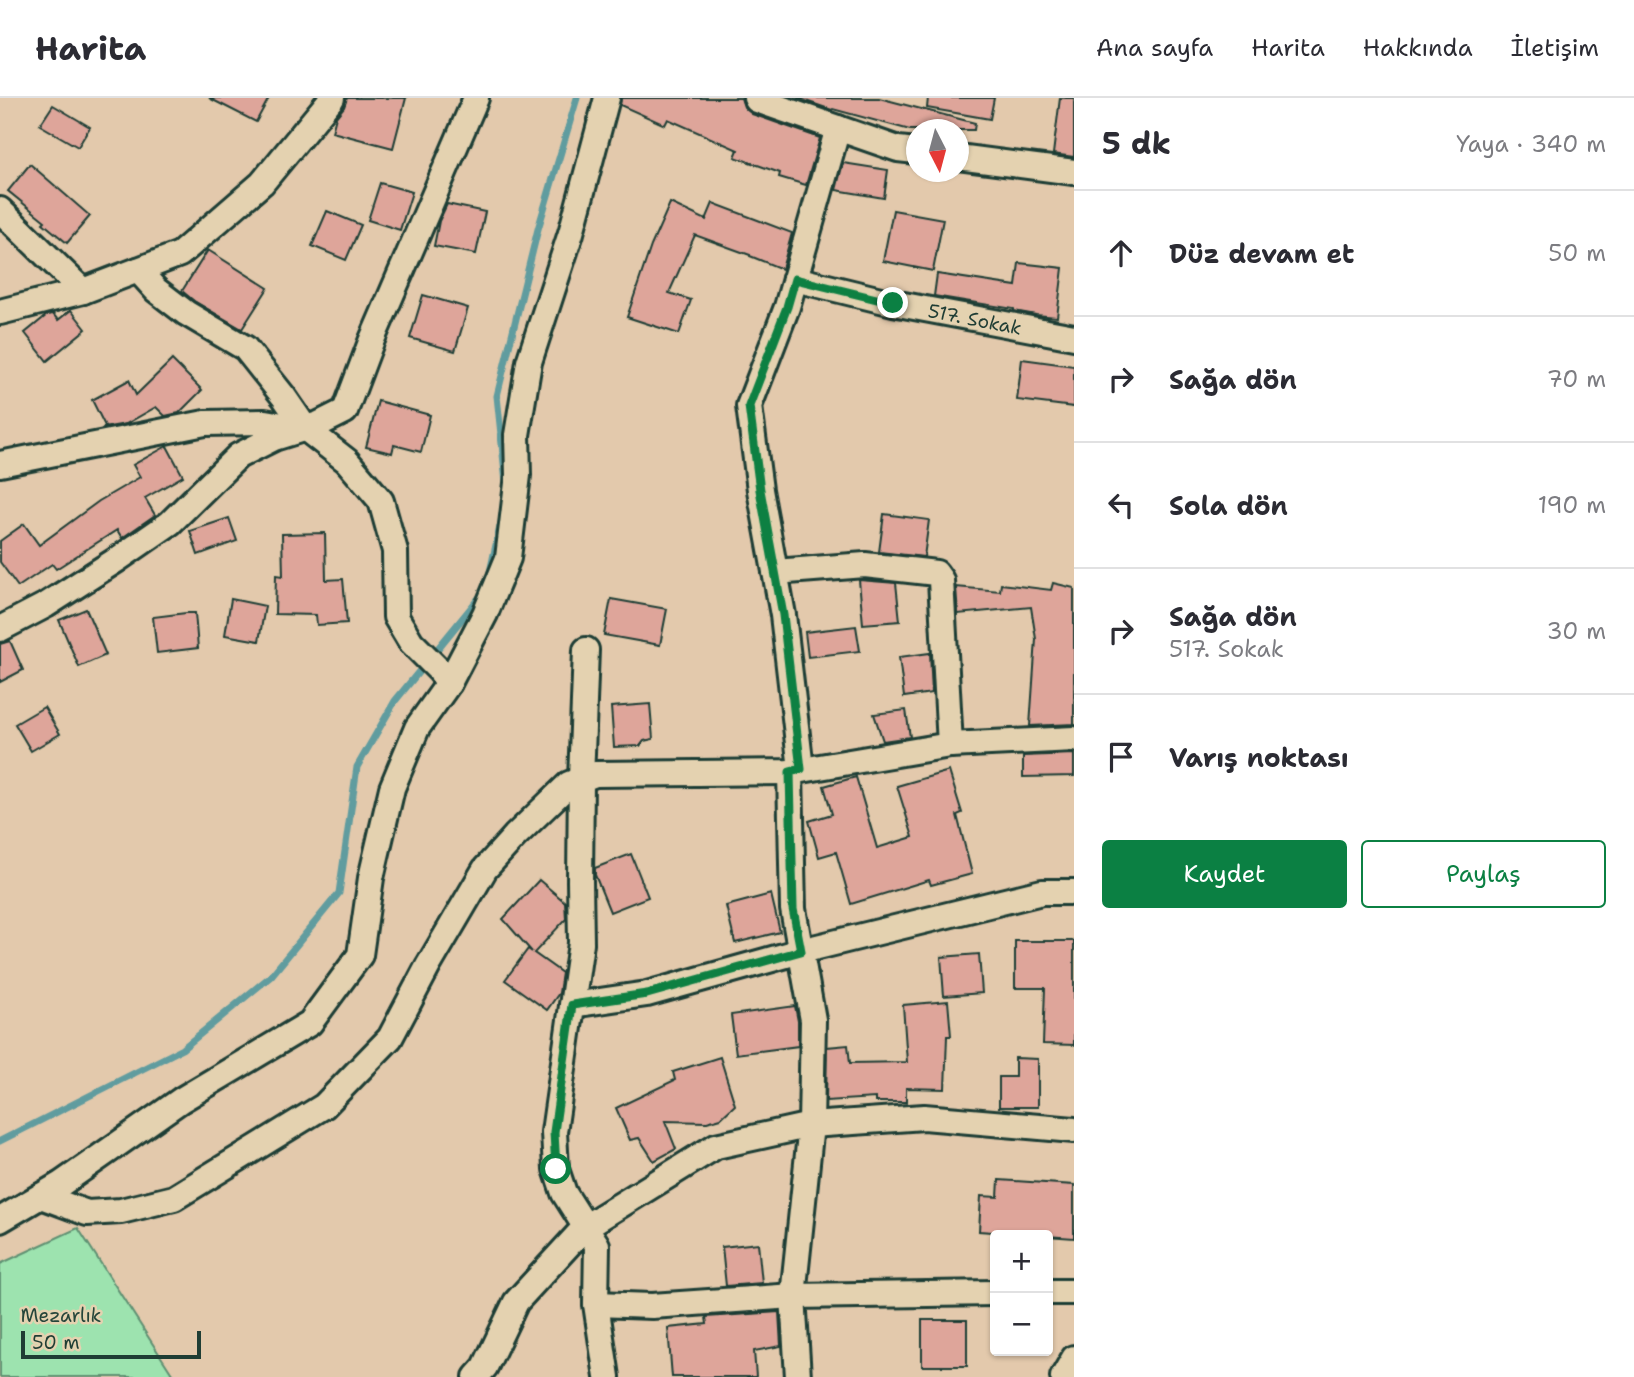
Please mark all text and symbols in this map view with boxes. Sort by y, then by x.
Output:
text: Harita [35,26,146,71]
text: Ana sayfa [1096,32,1213,64]
text: Harita [1251,32,1325,64]
text: Hakkında [1363,32,1473,64]
text: İletişim [1511,32,1599,64]
north arrow [906,119,969,182]
text: 5 dk [1102,123,1171,164]
text: Yaya · 340 m [1456,129,1606,159]
icon: ahead [1102,234,1140,272]
text: Düz devam et [1169,236,1354,271]
text: 50 m [1548,238,1606,268]
route end [877,287,908,318]
street label: 517. Sokak [926,298,1024,341]
icon: right [1102,360,1140,398]
text: Sağa dön [1169,362,1297,397]
text: 70 m [1547,364,1606,394]
icon: left [1102,486,1140,524]
text: Sola dön [1169,488,1288,523]
text: 190 m [1538,490,1606,520]
text: Sağa dön [1169,599,1297,634]
icon: right [1102,612,1140,650]
text: 30 m [1547,616,1606,646]
text: 517. Sokak [1169,634,1284,664]
icon: arrive [1102,738,1140,776]
text: Varış noktası [1169,740,1349,775]
button: Kaydet [1102,840,1347,908]
button: Paylaş [1361,840,1606,908]
route start [540,1153,571,1184]
map controls [990,1230,1053,1356]
button: + [990,1230,1053,1293]
button: − [990,1293,1053,1356]
park label: Mezarlık [20,1303,102,1328]
scale bar [21,1328,201,1360]
text: 50 m [32,1330,80,1355]

